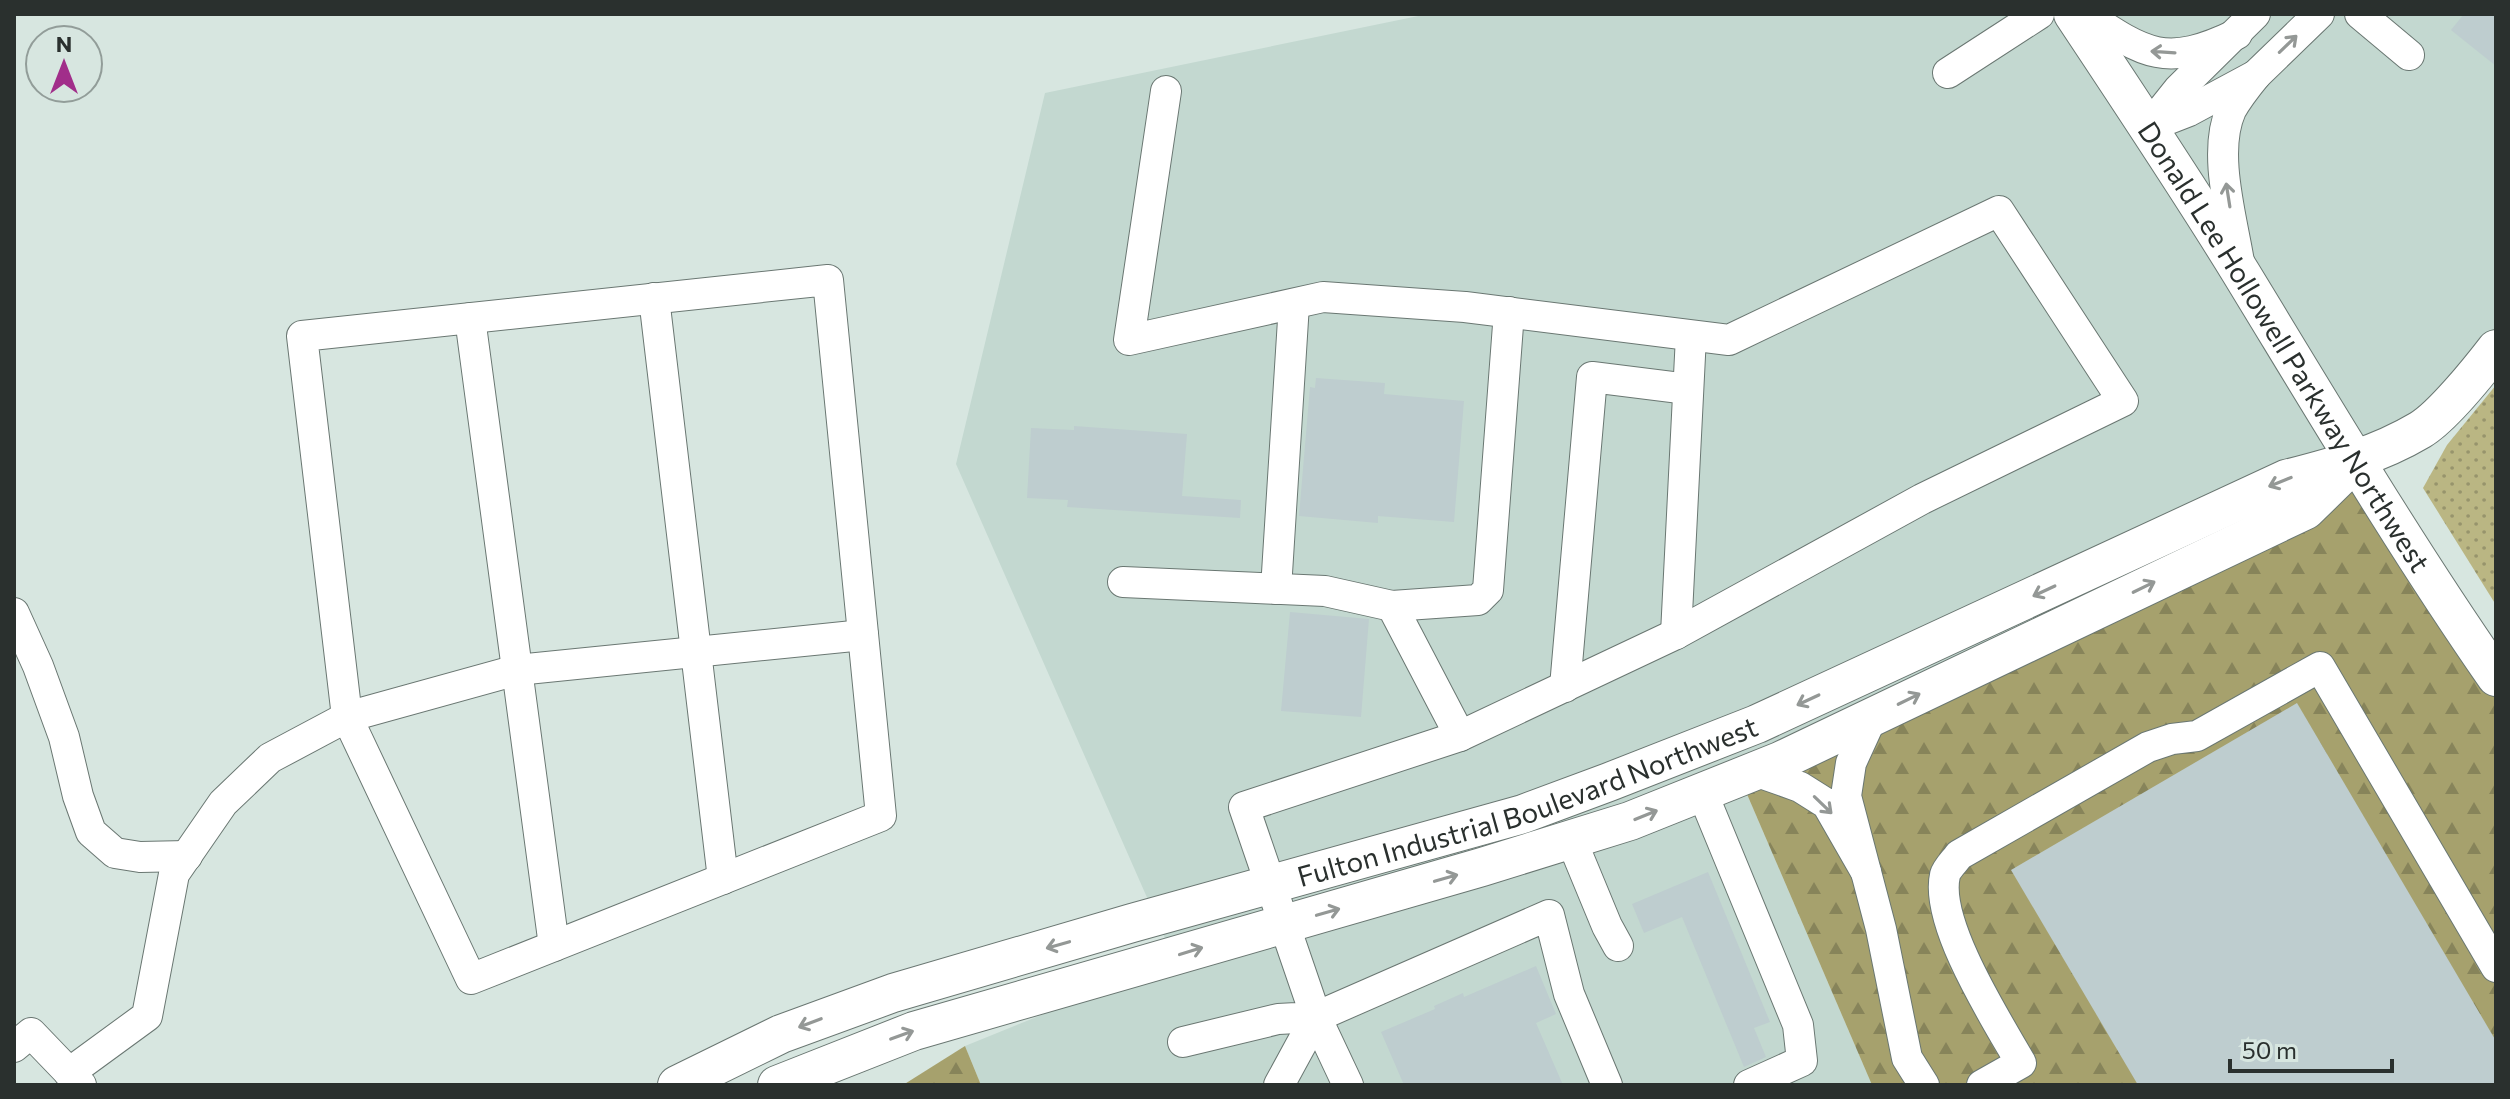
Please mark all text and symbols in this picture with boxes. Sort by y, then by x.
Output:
north arrow [24,24,104,104]
text: N [56,30,72,57]
one-way arrow [2278,35,2298,54]
one-way arrow [2150,44,2177,59]
street label: Donald Lee Hollowell Parkway Northwest [2132,115,2438,578]
one-way arrow [2220,183,2235,208]
one-way arrow [2268,476,2293,491]
one-way arrow [2131,579,2155,594]
one-way arrow [2033,584,2057,599]
one-way arrow [1897,691,1921,706]
one-way arrow [1797,694,1821,709]
street label: Fulton Industrial Boulevard Northwest [1293,709,1762,893]
one-way arrow [1813,795,1833,815]
one-way arrow [1633,807,1658,821]
one-way arrow [1433,870,1459,885]
one-way arrow [1314,904,1340,919]
one-way arrow [1045,938,1071,953]
one-way arrow [1177,943,1203,958]
one-way arrow [798,1017,823,1031]
scale bar [2230,1023,2392,1073]
one-way arrow [889,1027,914,1041]
text: 50 m [2242,1035,2297,1064]

